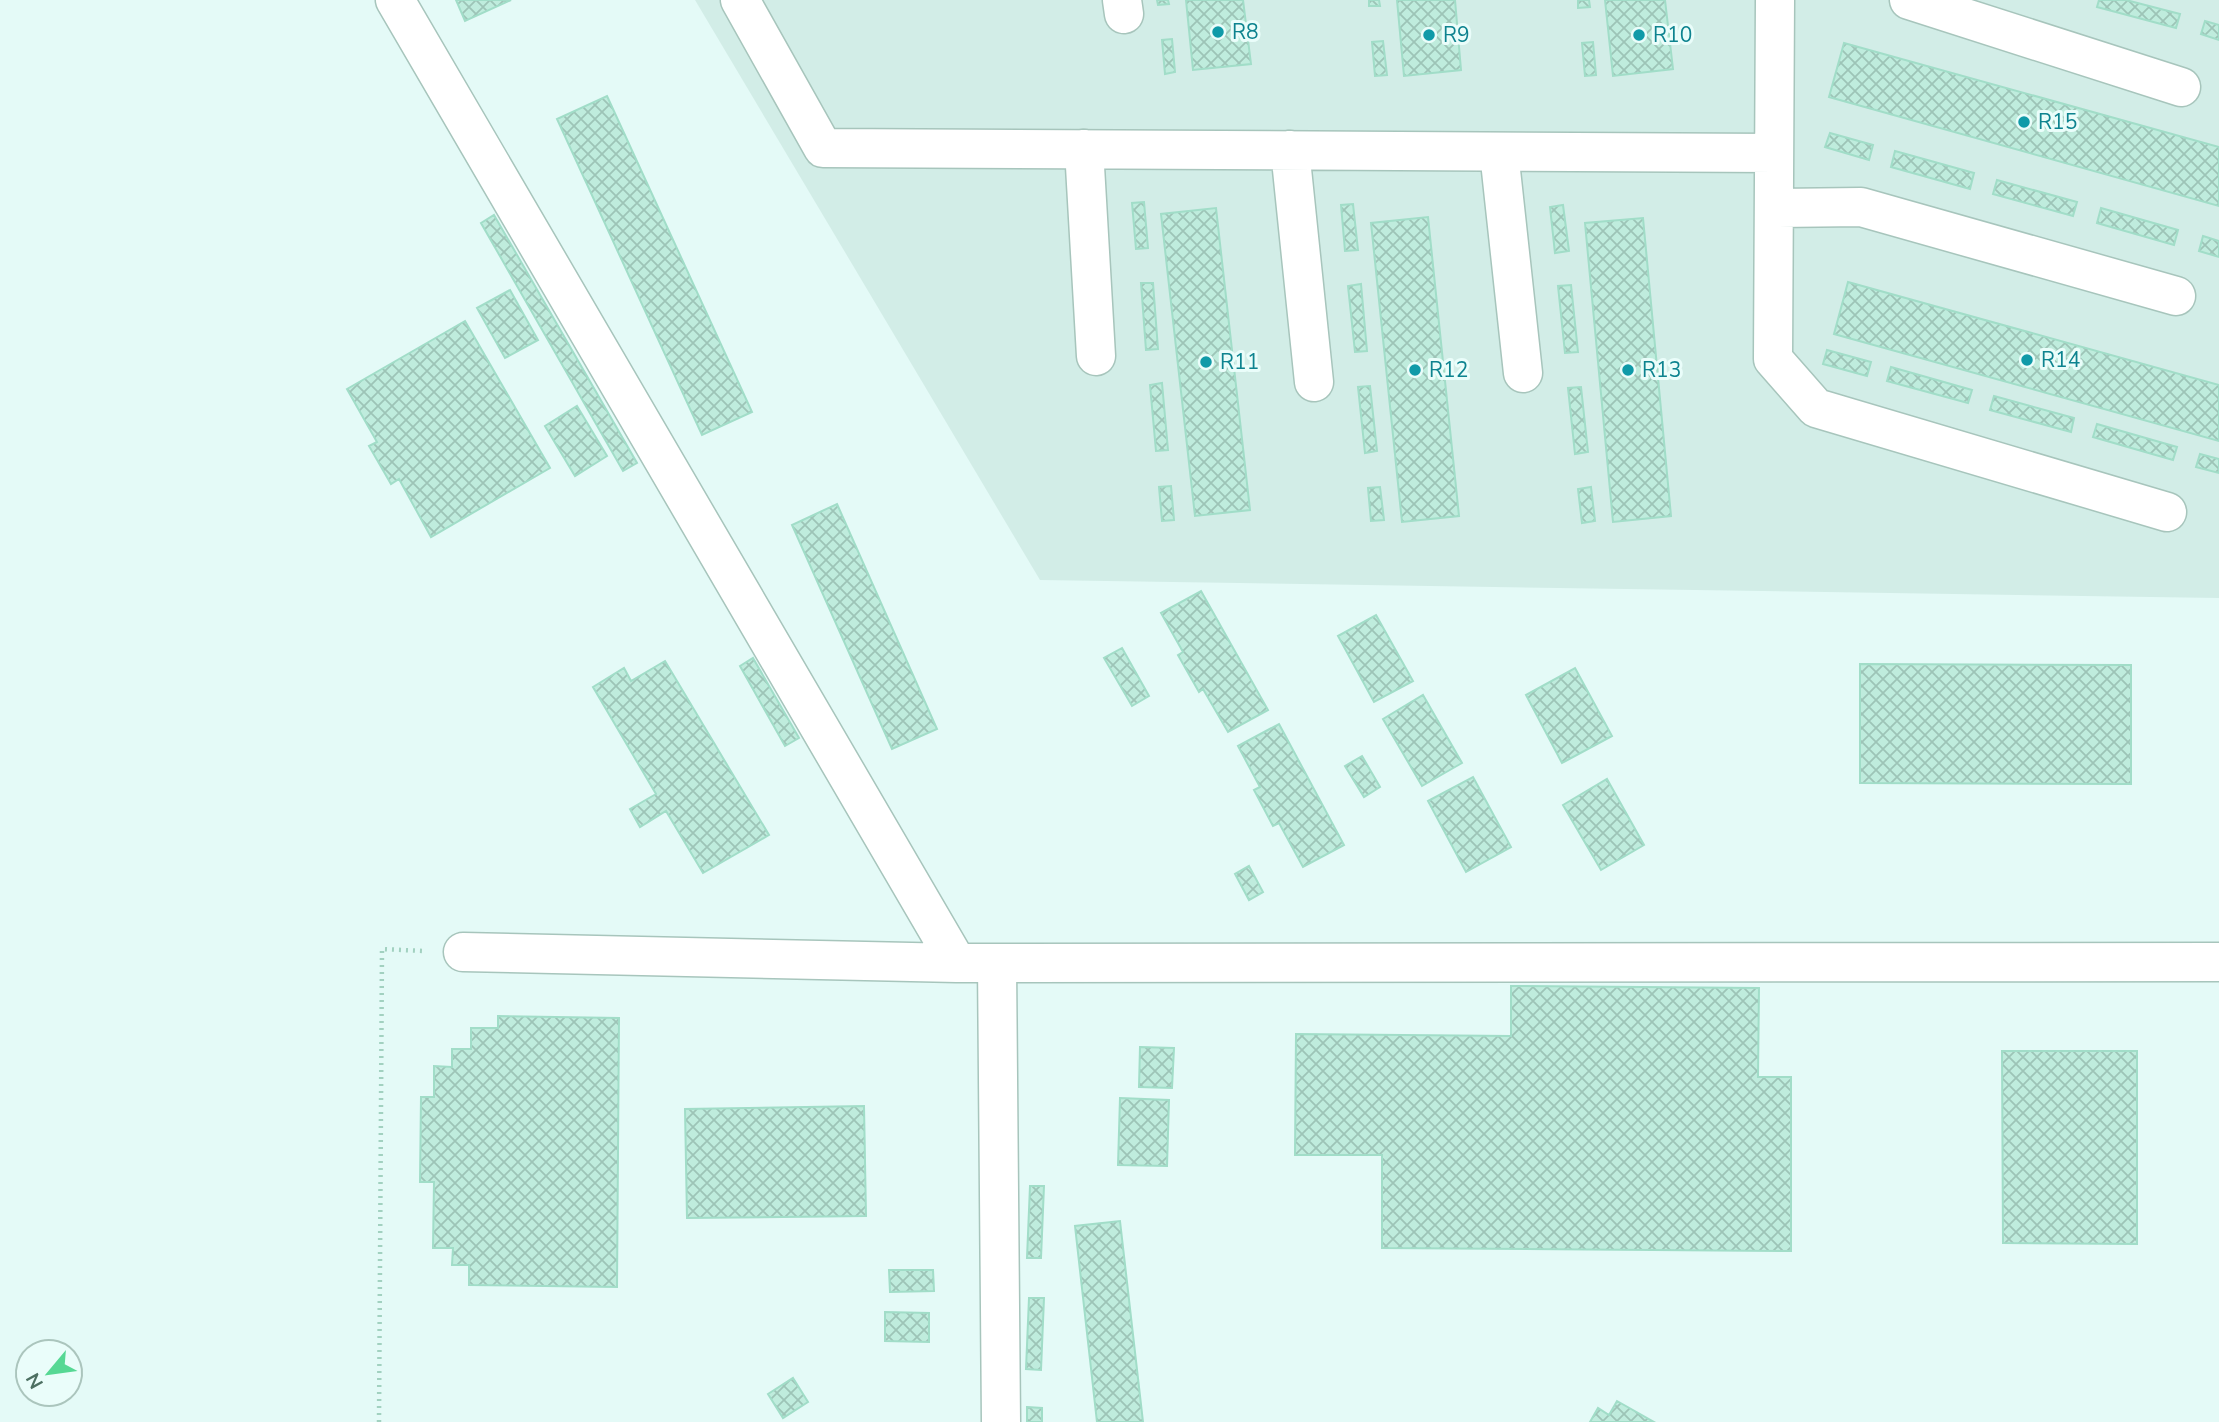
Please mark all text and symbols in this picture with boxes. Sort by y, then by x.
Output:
place label: R8 [1232,18,1259,46]
place label: R9 [1443,21,1470,49]
place label: R10 [1653,21,1692,49]
marker: R8 [1210,24,1226,40]
marker: R9 [1421,27,1437,43]
marker: R10 [1631,27,1647,43]
place label: R15 [2038,108,2077,136]
marker: R15 [2016,114,2032,130]
place label: R14 [2041,346,2080,374]
place label: R11 [1220,348,1259,376]
marker: R14 [2019,352,2035,368]
marker: R11 [1198,354,1214,370]
place label: R12 [1429,356,1468,384]
place label: R13 [1642,356,1681,384]
marker: R12 [1407,362,1423,378]
marker: R13 [1620,362,1636,378]
north arrow [14,1338,84,1408]
text: N [20,1368,50,1393]

